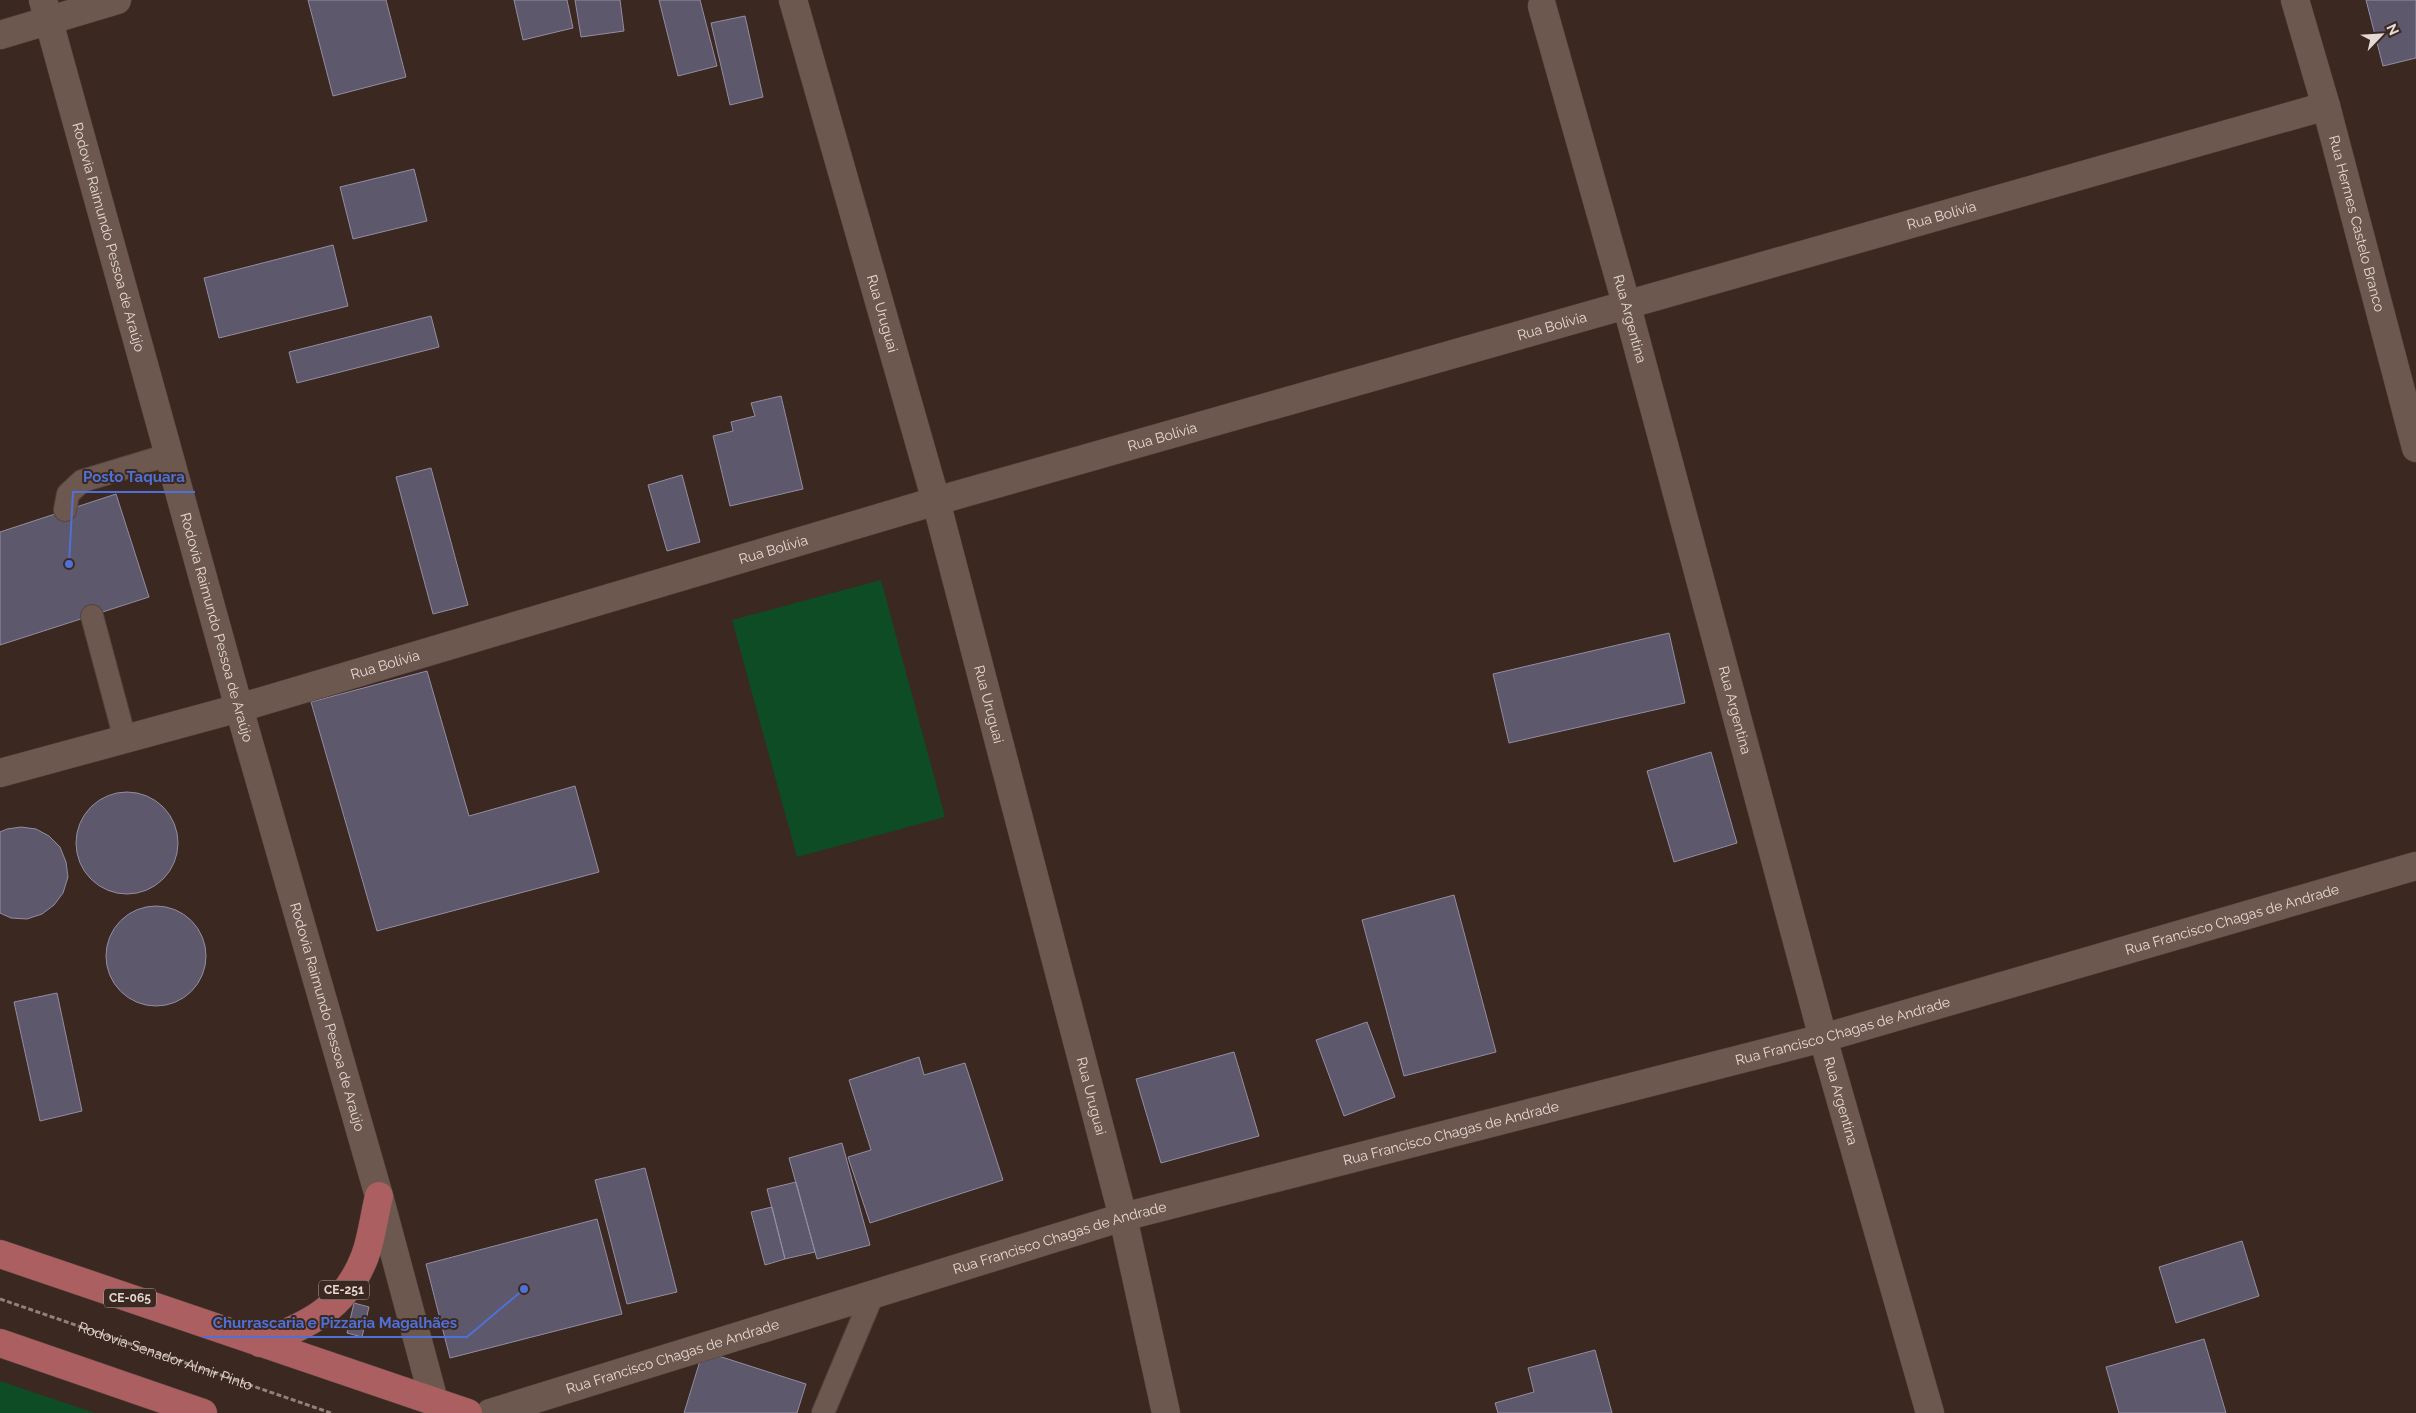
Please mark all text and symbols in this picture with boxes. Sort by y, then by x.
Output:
north arrow [2356,10,2406,60]
text: N [2383,21,2402,38]
street label: Rodovia Raimundo Pessoa de Araújo [69,121,148,354]
street label: Rua Hermes Castelo Branco [2326,134,2388,314]
street label: Rua Bolívia [1905,198,1978,233]
street label: Rua Uruguai [864,273,901,354]
street label: Rua Argentina [1610,273,1650,365]
street label: Rua Bolívia [1515,309,1588,343]
street label: Rua Bolívia [1126,419,1199,454]
callout: Posto Taquara [73,462,195,492]
text: Posto Taquara [83,468,185,486]
street label: Rodovia Raimundo Pessoa de Araújo [177,511,256,744]
street label: Rua Bolívia [737,532,810,567]
street label: Rua Bolívia [349,647,421,682]
street label: Rua Uruguai [971,663,1007,745]
street label: Rua Argentina [1716,664,1755,756]
street label: Rua Francisco Chagas de Andrade [2123,881,2341,958]
street label: Rodovia Raimundo Pessoa de Araújo [287,901,368,1133]
street label: Rua Francisco Chagas de Andrade [1734,994,1952,1068]
street label: Rua Uruguai [1074,1055,1109,1137]
street label: Rua Argentina [1821,1055,1861,1147]
street label: Rua Francisco Chagas de Andrade [1341,1098,1560,1168]
street label: Rua Francisco Chagas de Andrade [951,1198,1168,1277]
road number: CE-251 [319,1280,369,1300]
road number: CE-065 [104,1289,156,1308]
callout: Churrascaria e Pizzaria Magalhães [203,1307,467,1337]
text: Churrascaria e Pizzaria Magalhães [213,1314,457,1332]
street label: Rua Francisco Chagas de Andrade [564,1316,781,1397]
street label: Rodovia Senador Almir Pinto [76,1319,255,1393]

